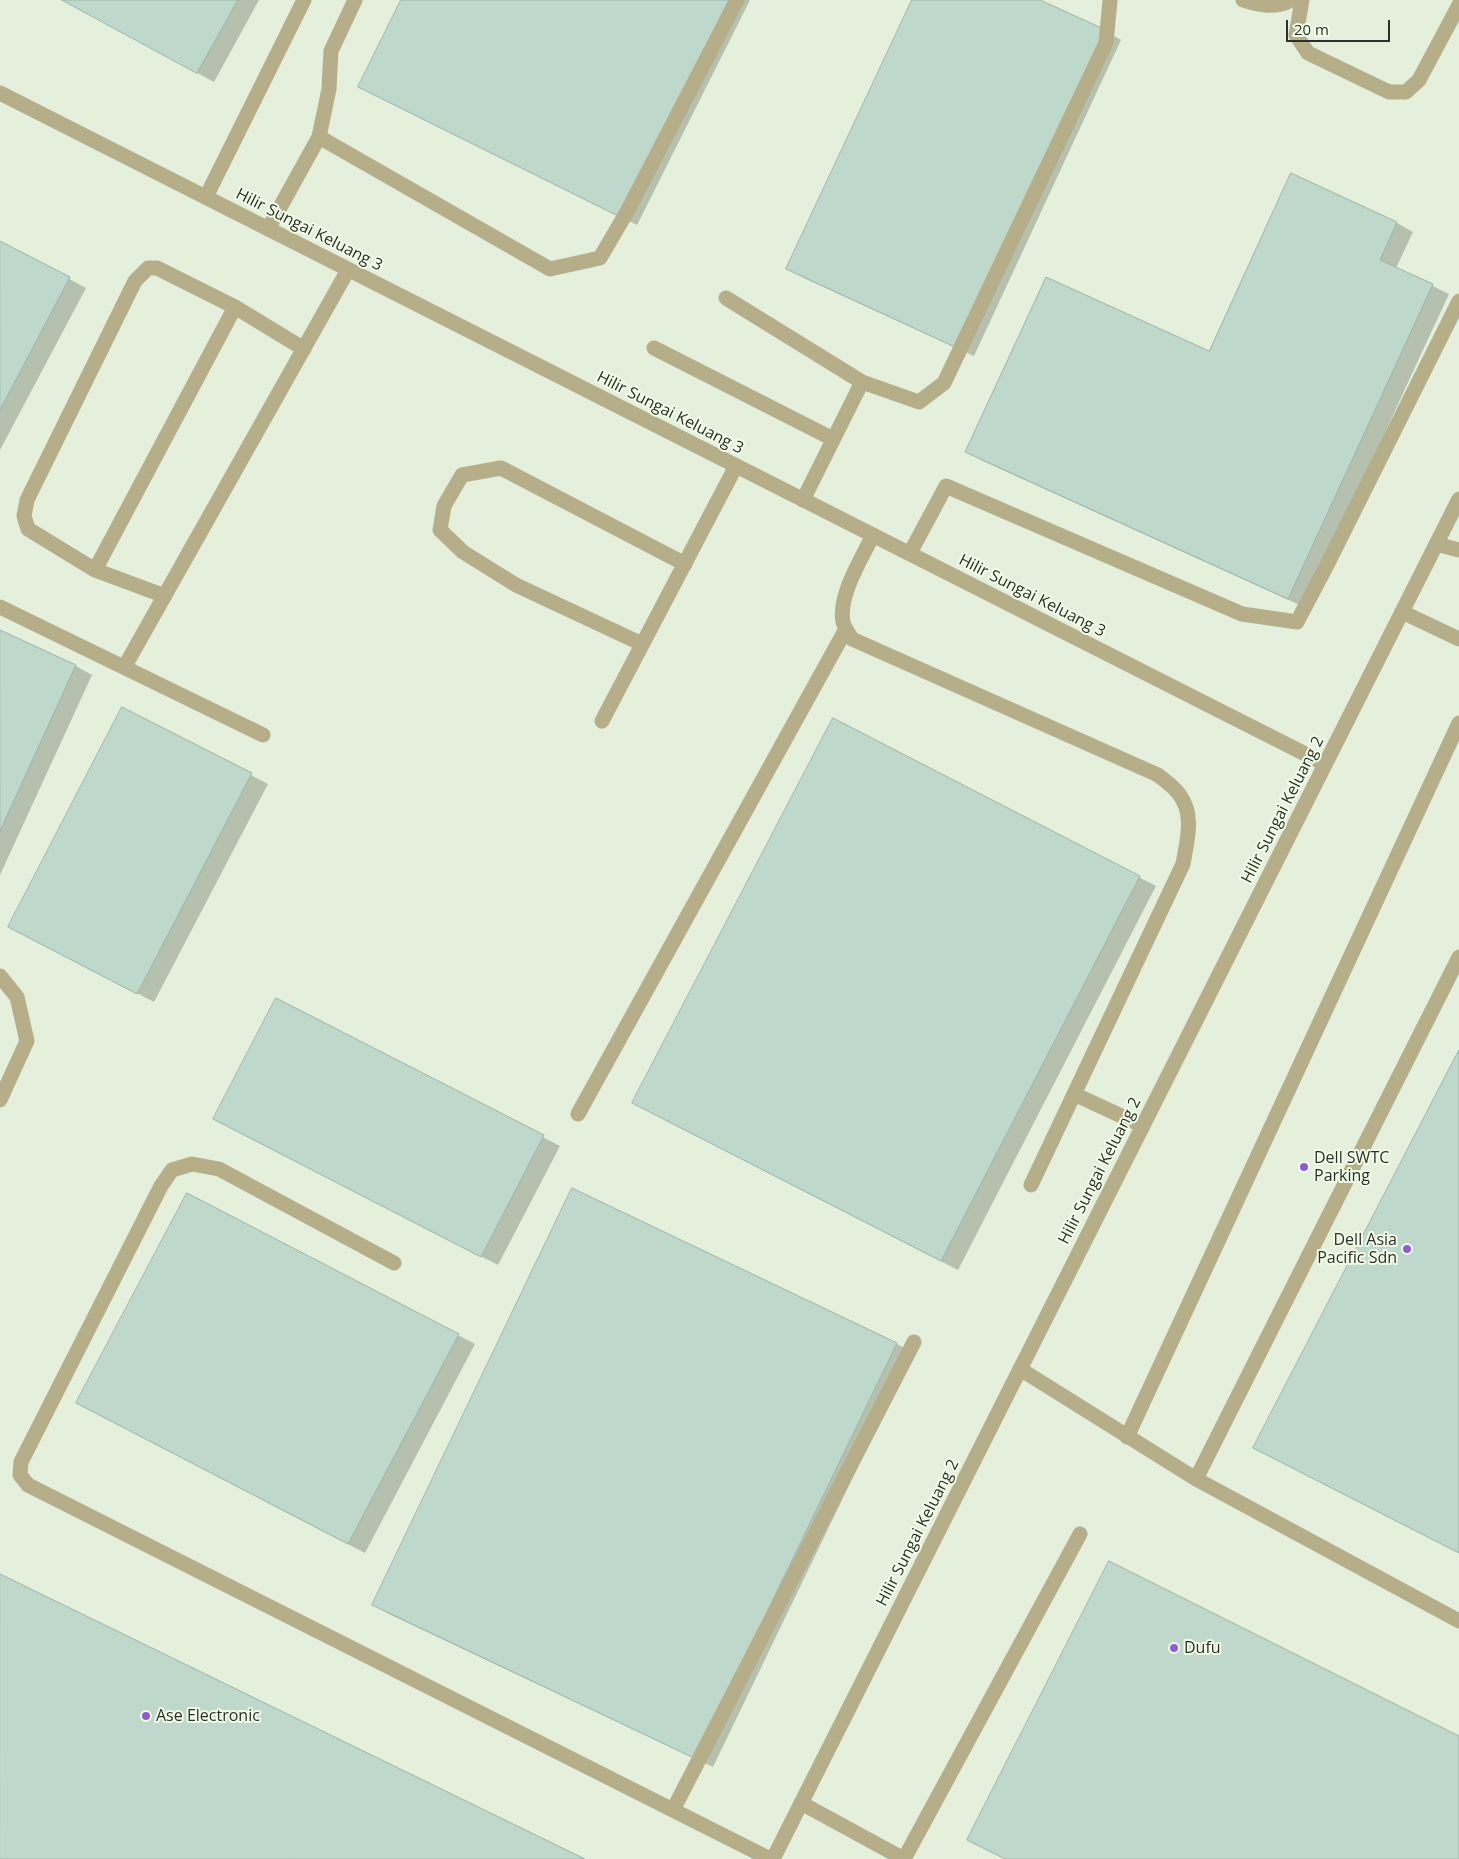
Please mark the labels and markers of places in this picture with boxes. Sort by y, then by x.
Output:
place label: Dell SWTC Parking [1314,1148,1389,1186]
marker: Dell SWTC Parking [1298,1161,1310,1173]
place label: Dell Asia Pacific Sdn [1317,1230,1397,1268]
marker: Dell Asia Pacific Sdn [1401,1243,1413,1255]
place label: Dufu [1184,1638,1221,1658]
marker: Dufu [1168,1642,1180,1654]
place label: Ase Electronic [156,1706,260,1726]
marker: Ase Electronic [140,1710,152,1722]

